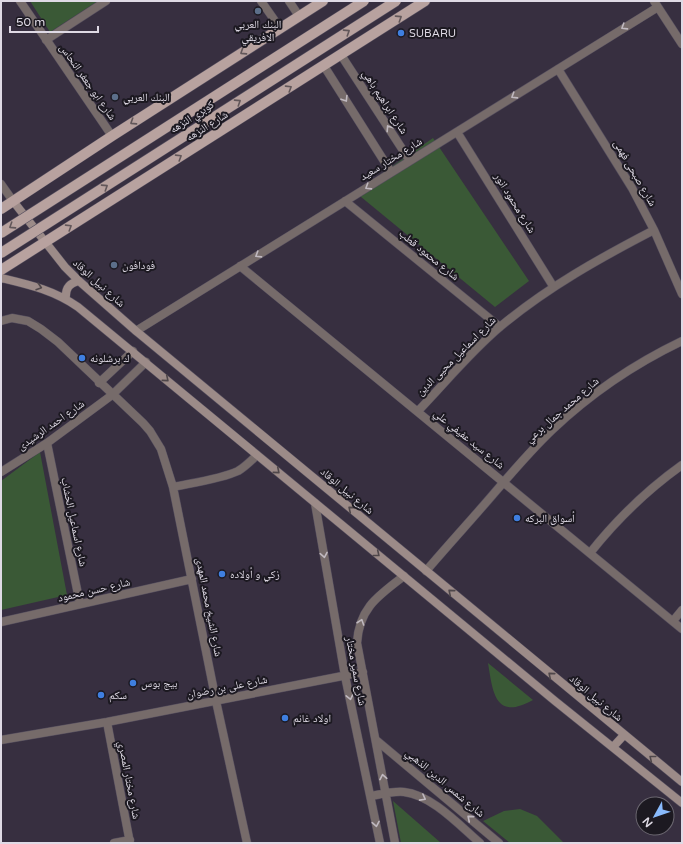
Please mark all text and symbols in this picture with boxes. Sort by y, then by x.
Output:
marker: البنك العربي الافريقي [253,6,263,16]
scale bar [10,8,98,34]
text: 50 m [16,15,45,29]
one-way arrow [395,15,402,23]
place label: البنك العربي الافريقي [235,18,281,45]
one-way arrow [621,23,628,30]
place label: SUBARU [409,27,456,40]
marker: SUBARU [396,28,406,38]
one-way arrow [343,29,350,36]
street label: شارع ابو جعفر النحاس [57,41,119,123]
one-way arrow [240,47,247,54]
street label: شارع ابراهيم باهي [358,68,411,137]
one-way arrow [285,85,292,93]
place label: البنك العربي [123,91,170,105]
one-way arrow [511,91,518,99]
marker: البنك العربي [110,92,120,102]
one-way arrow [340,95,347,102]
street label: كوبري النزهه [167,98,218,138]
one-way arrow [234,99,241,106]
street label: شارع النزهه [184,108,230,144]
one-way arrow [130,117,137,125]
one-way arrow [386,125,394,132]
street label: شارع مختار سعيد [357,135,425,183]
street label: شارع صبحى فهمى [611,138,659,208]
one-way arrow [175,155,182,162]
street label: شارع محمود انور [491,170,539,235]
one-way arrow [365,182,372,189]
one-way arrow [101,184,108,191]
one-way arrow [9,221,16,229]
one-way arrow [65,224,72,231]
street label: شارع محمود قطب [396,227,462,283]
one-way arrow [255,251,262,258]
street label: شارع نبيل الوقاد [70,256,128,310]
place label: فودافون [122,259,156,272]
marker: فودافون [109,260,119,270]
one-way arrow [35,282,42,291]
street label: شارع اسماعيل محيى الدين [414,314,498,398]
place label: ك برشلونه [90,352,130,365]
marker: ك برشلونه [77,353,87,363]
one-way arrow [162,374,169,381]
street label: شارع محمد جمال برعي [523,375,603,447]
street label: شارع احمد الرشيدى [15,397,87,453]
street label: شارع سيد عفيفي علي [430,406,507,473]
street label: شارع نبيل الوقاد [318,465,376,517]
one-way arrow [272,467,279,474]
street label: شارع اسماعيل الخشاب [58,476,90,568]
one-way arrow [349,507,356,514]
place label: أسواق البركه [525,511,575,525]
marker: أسواق البركه [512,513,522,523]
one-way arrow [372,549,380,556]
one-way arrow [319,552,328,558]
street label: شارع الشيخ محمد المهدى [193,556,225,658]
place label: زكي و أولاده [230,567,280,582]
marker: زكي و أولاده [217,569,227,579]
street label: شارع حسن محمود [57,575,131,605]
one-way arrow [449,590,456,597]
one-way arrow [356,619,365,626]
street label: شارع سمير مختار [343,634,369,707]
street label: شارع نبيل الوقاد [567,672,625,724]
street label: شارع على بن رضوان [186,673,268,701]
one-way arrow [549,673,556,680]
place label: بيج بوس [141,677,178,690]
marker: بيج بوس [128,678,138,688]
place label: سكم [109,689,127,703]
marker: سكم [96,690,106,700]
one-way arrow [345,694,353,700]
place label: اولاد غانم [293,712,331,726]
marker: اولاد غانم [280,713,290,723]
street label: شارع مختار المصري [113,740,143,820]
street label: شارع شمس الدين الذهبي [402,746,487,821]
one-way arrow [649,755,656,762]
one-way arrow [379,774,387,780]
one-way arrow [419,794,427,801]
north arrow [635,796,675,836]
one-way arrow [467,815,474,822]
text: N [640,815,656,830]
one-way arrow [371,821,380,827]

